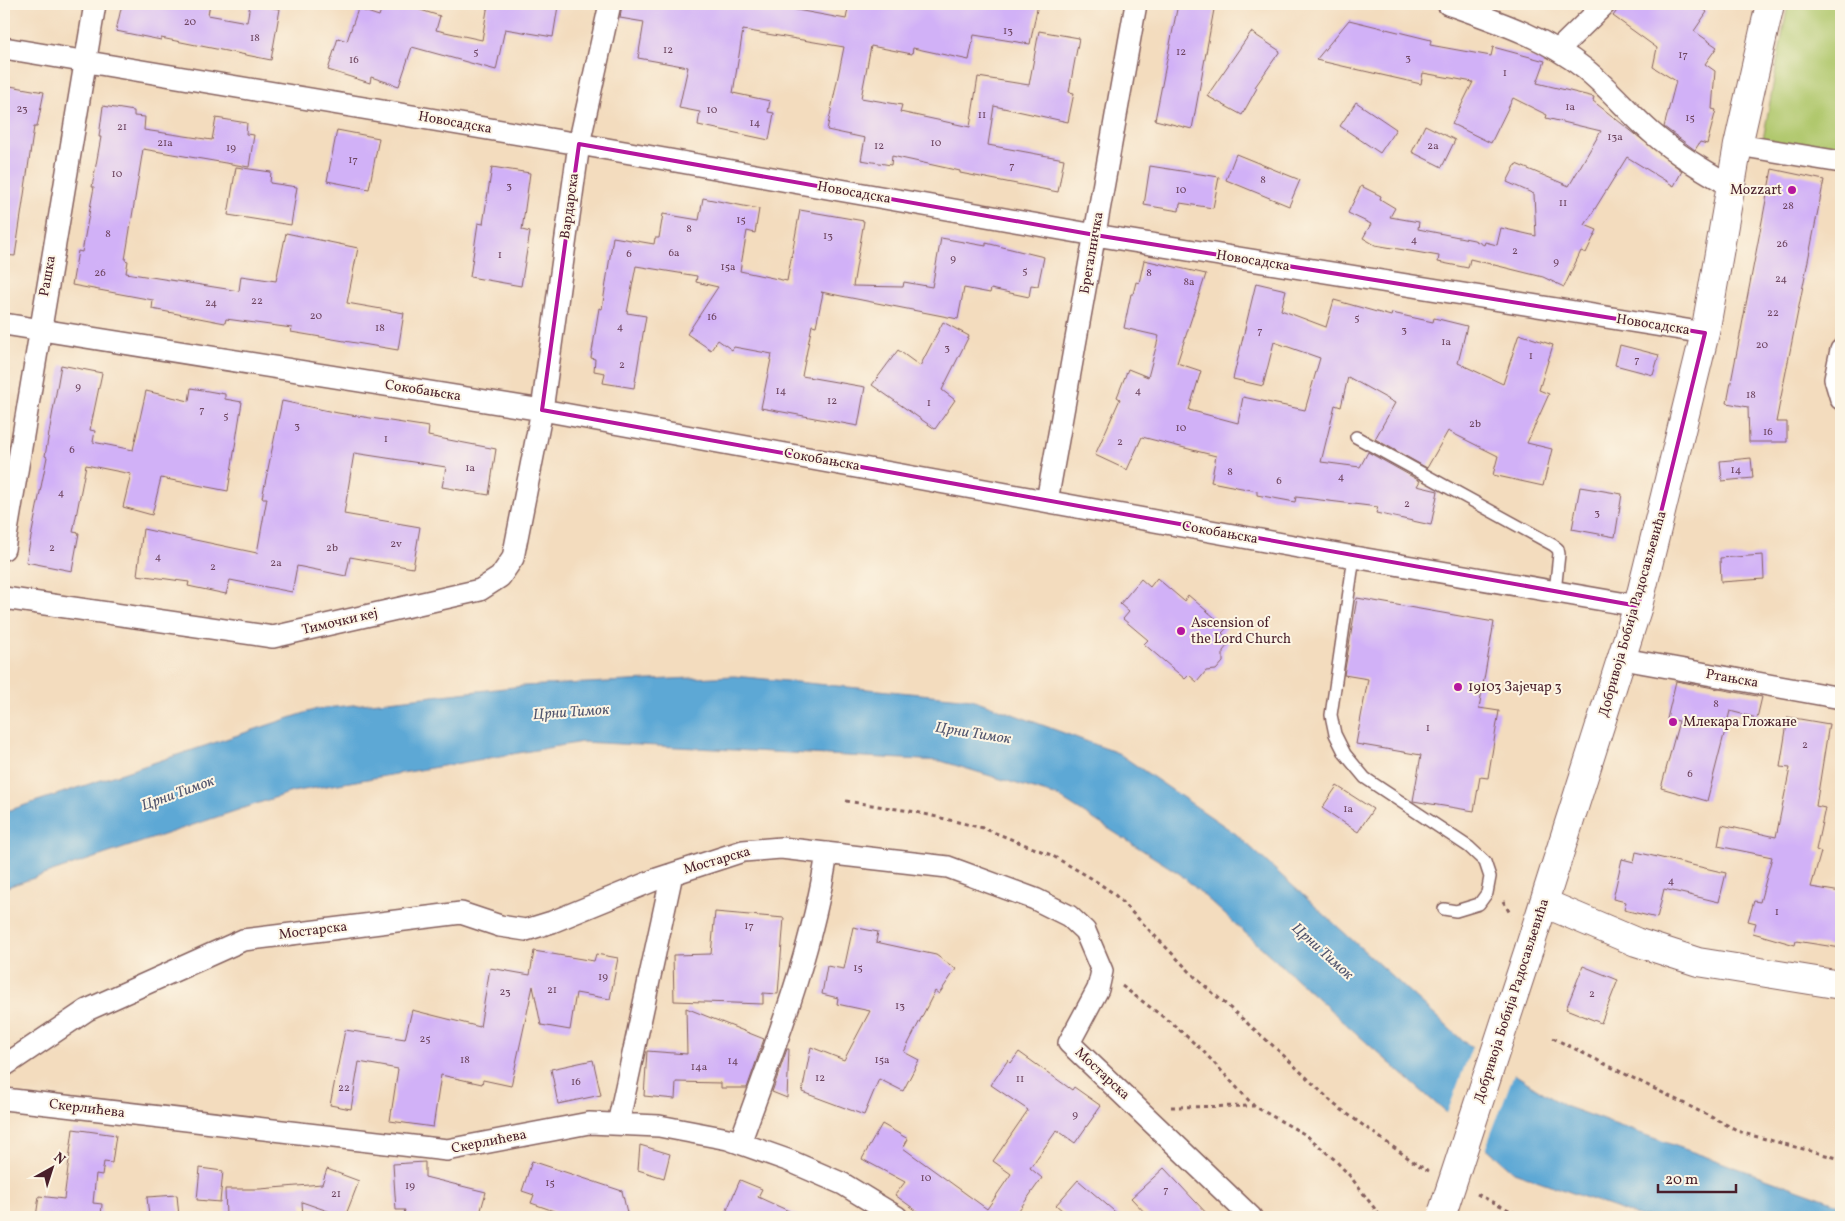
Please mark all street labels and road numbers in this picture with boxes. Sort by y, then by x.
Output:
street label: Новосадска [417,107,493,139]
street label: Вардарска [556,172,584,240]
street label: Новосадска [816,177,892,209]
street label: Брегалничка [1075,210,1109,296]
street label: Новосадска [1215,246,1291,276]
street label: Рашка [35,254,61,298]
street label: Новосадска [1615,310,1691,340]
street label: Сокобањска [384,376,462,406]
street label: Сокобањска [783,444,861,476]
street label: Добривоја Бобија Радосављевића [1594,509,1672,719]
street label: Сокобањска [1181,517,1259,549]
street label: Тимочки кеј [300,604,380,640]
street label: Ртањска [1704,665,1760,693]
street label: Мостарска [681,842,753,880]
street label: Добривоја Бобија Радосављевића [1470,896,1554,1106]
street label: Мостарска [278,917,348,945]
street label: Мостарска [1070,1044,1134,1104]
street label: Скерлићева [48,1095,126,1123]
street label: Скерлићева [450,1125,528,1159]

